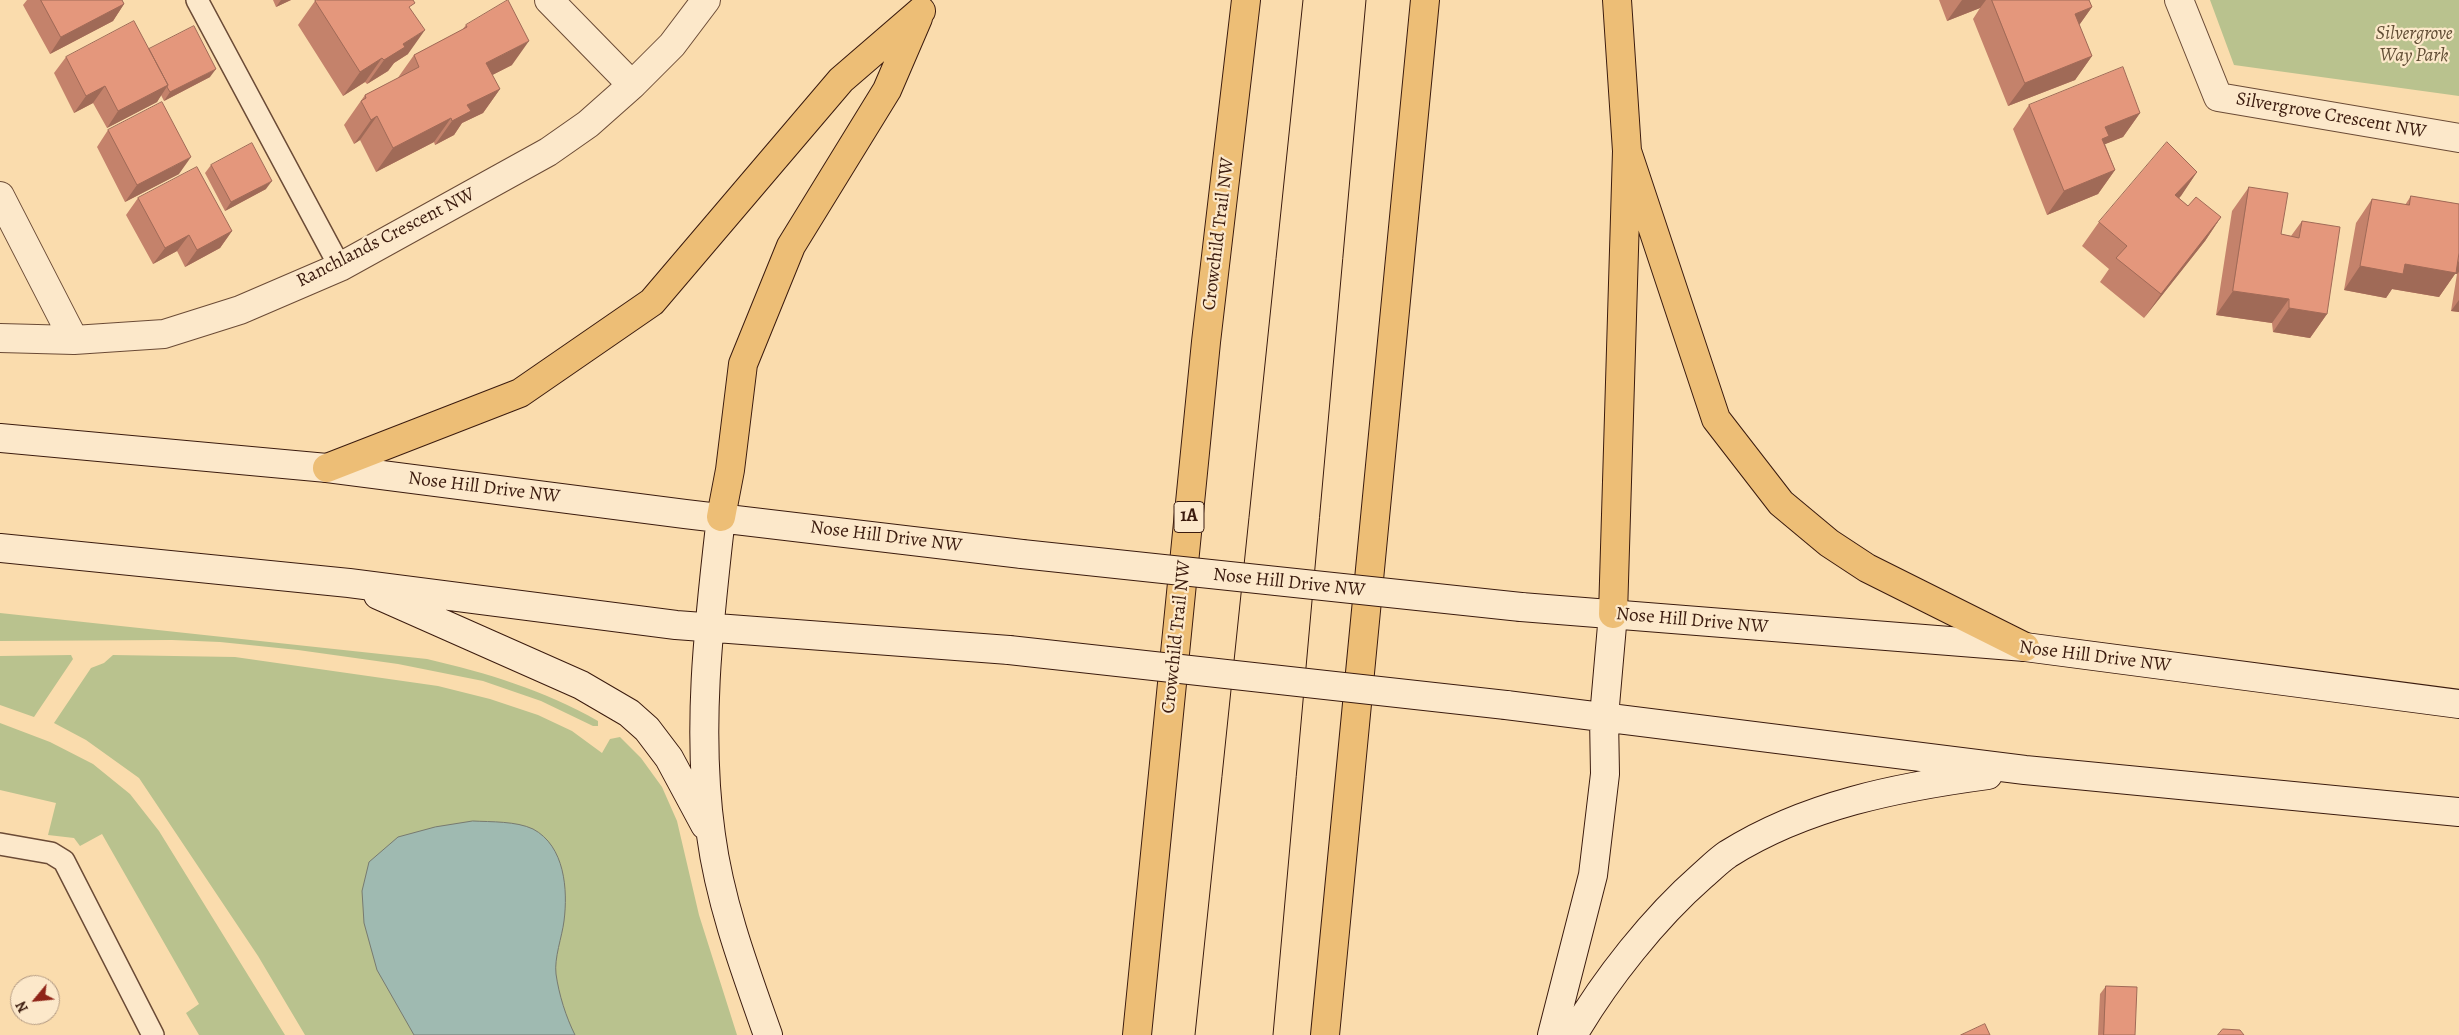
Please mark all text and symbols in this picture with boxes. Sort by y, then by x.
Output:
park label: Silvergrove Way Park [2375,23,2453,67]
street label: Silvergrove Crescent NW [2234,88,2428,144]
street label: Crowchild Trail NW [1198,156,1240,312]
street label: Ranchlands Crescent NW [293,183,479,293]
street label: Nose Hill Drive NW [407,467,561,509]
road number: 1A [1174,502,1204,532]
street label: Nose Hill Drive NW [809,516,963,558]
street label: Crowchild Trail NW [1158,559,1196,715]
street label: Nose Hill Drive NW [1212,564,1366,602]
street label: Nose Hill Drive NW [1615,603,1769,639]
street label: Nose Hill Drive NW [2018,636,2172,678]
north arrow [10,975,60,1025]
text: N [11,998,33,1016]

